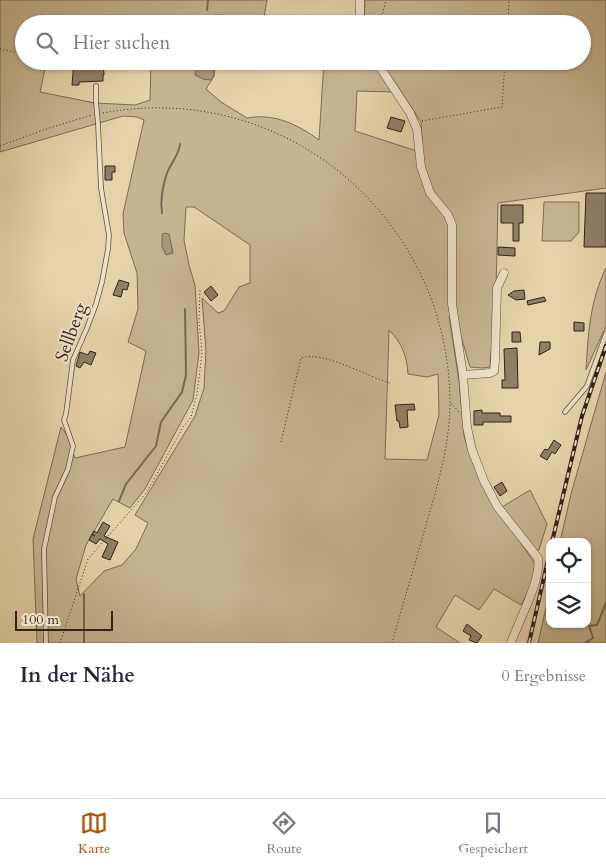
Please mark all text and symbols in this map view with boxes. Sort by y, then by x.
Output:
search box [15,15,591,70]
icon: search [33,29,61,57]
text: Hier suchen [73,30,170,56]
street label: Sellberg [49,298,94,365]
map controls [546,538,591,628]
button: locate [546,538,591,583]
button: layers [546,583,591,628]
scale bar [15,608,112,631]
text: 100 m [22,610,59,629]
text: In der Nähe [20,661,135,690]
text: 0 Ergebnisse [501,665,586,687]
tab: Karte [78,809,110,858]
tab: Route [266,809,302,858]
tab: Gespeichert [458,809,528,858]

